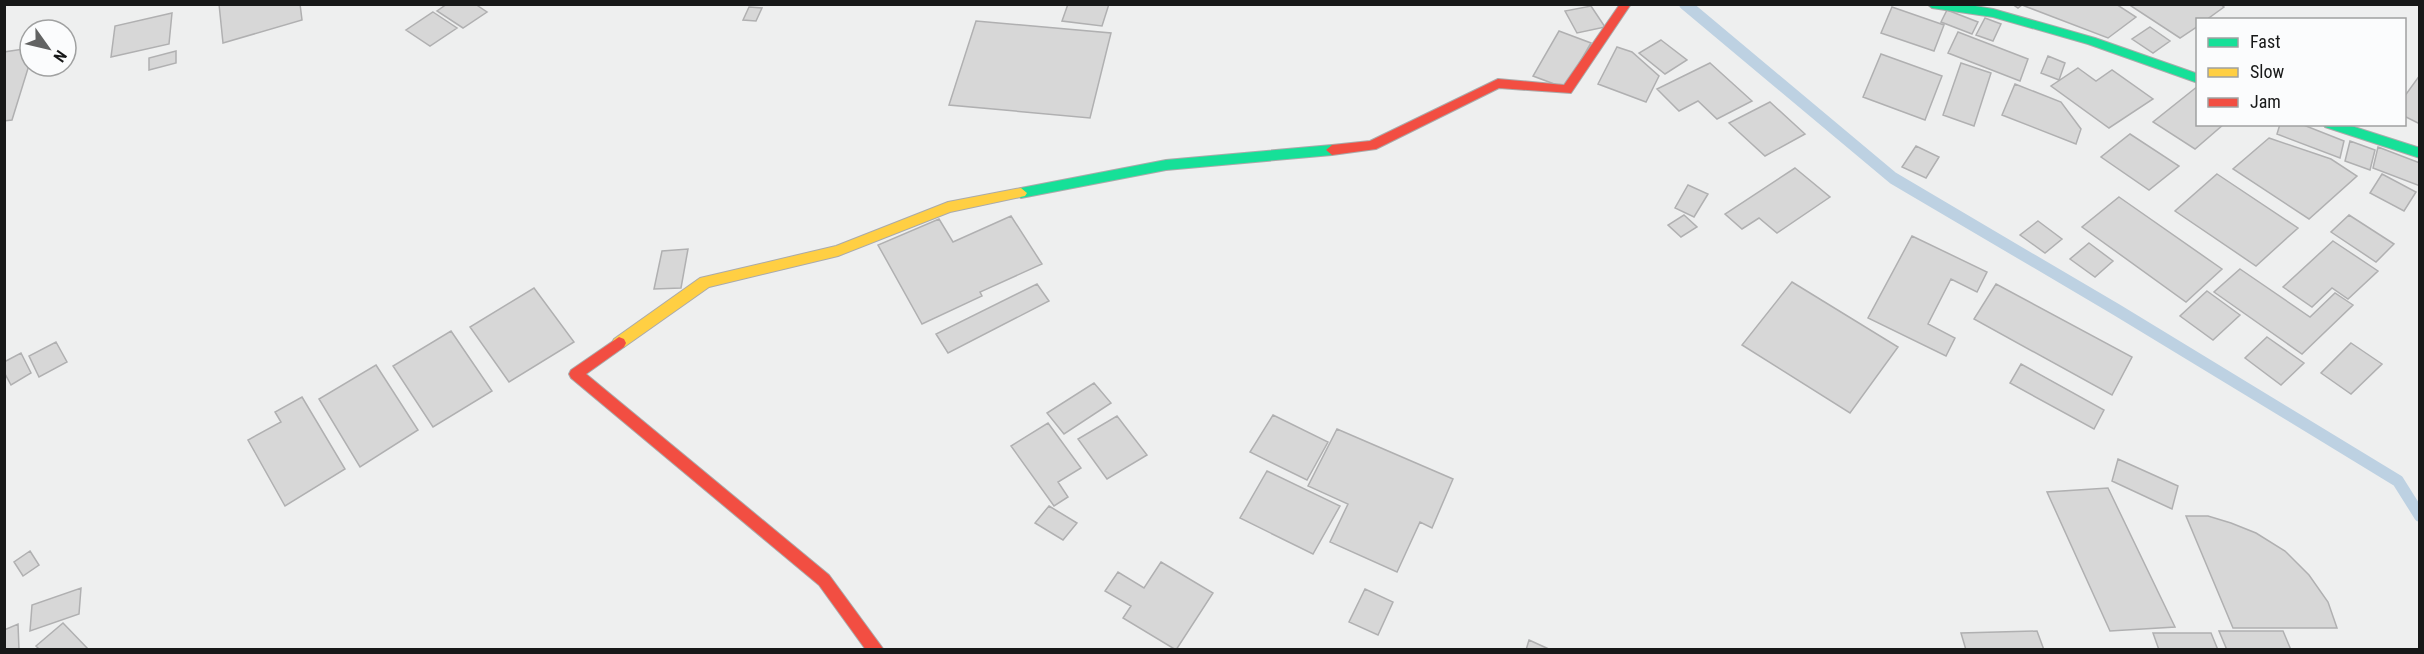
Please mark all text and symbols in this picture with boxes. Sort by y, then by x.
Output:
north arrow [18,18,78,78]
legend [2196,18,2406,126]
text: Fast [2250,31,2281,52]
text: N [49,47,71,65]
text: Slow [2250,61,2285,82]
text: Jam [2250,91,2281,112]

